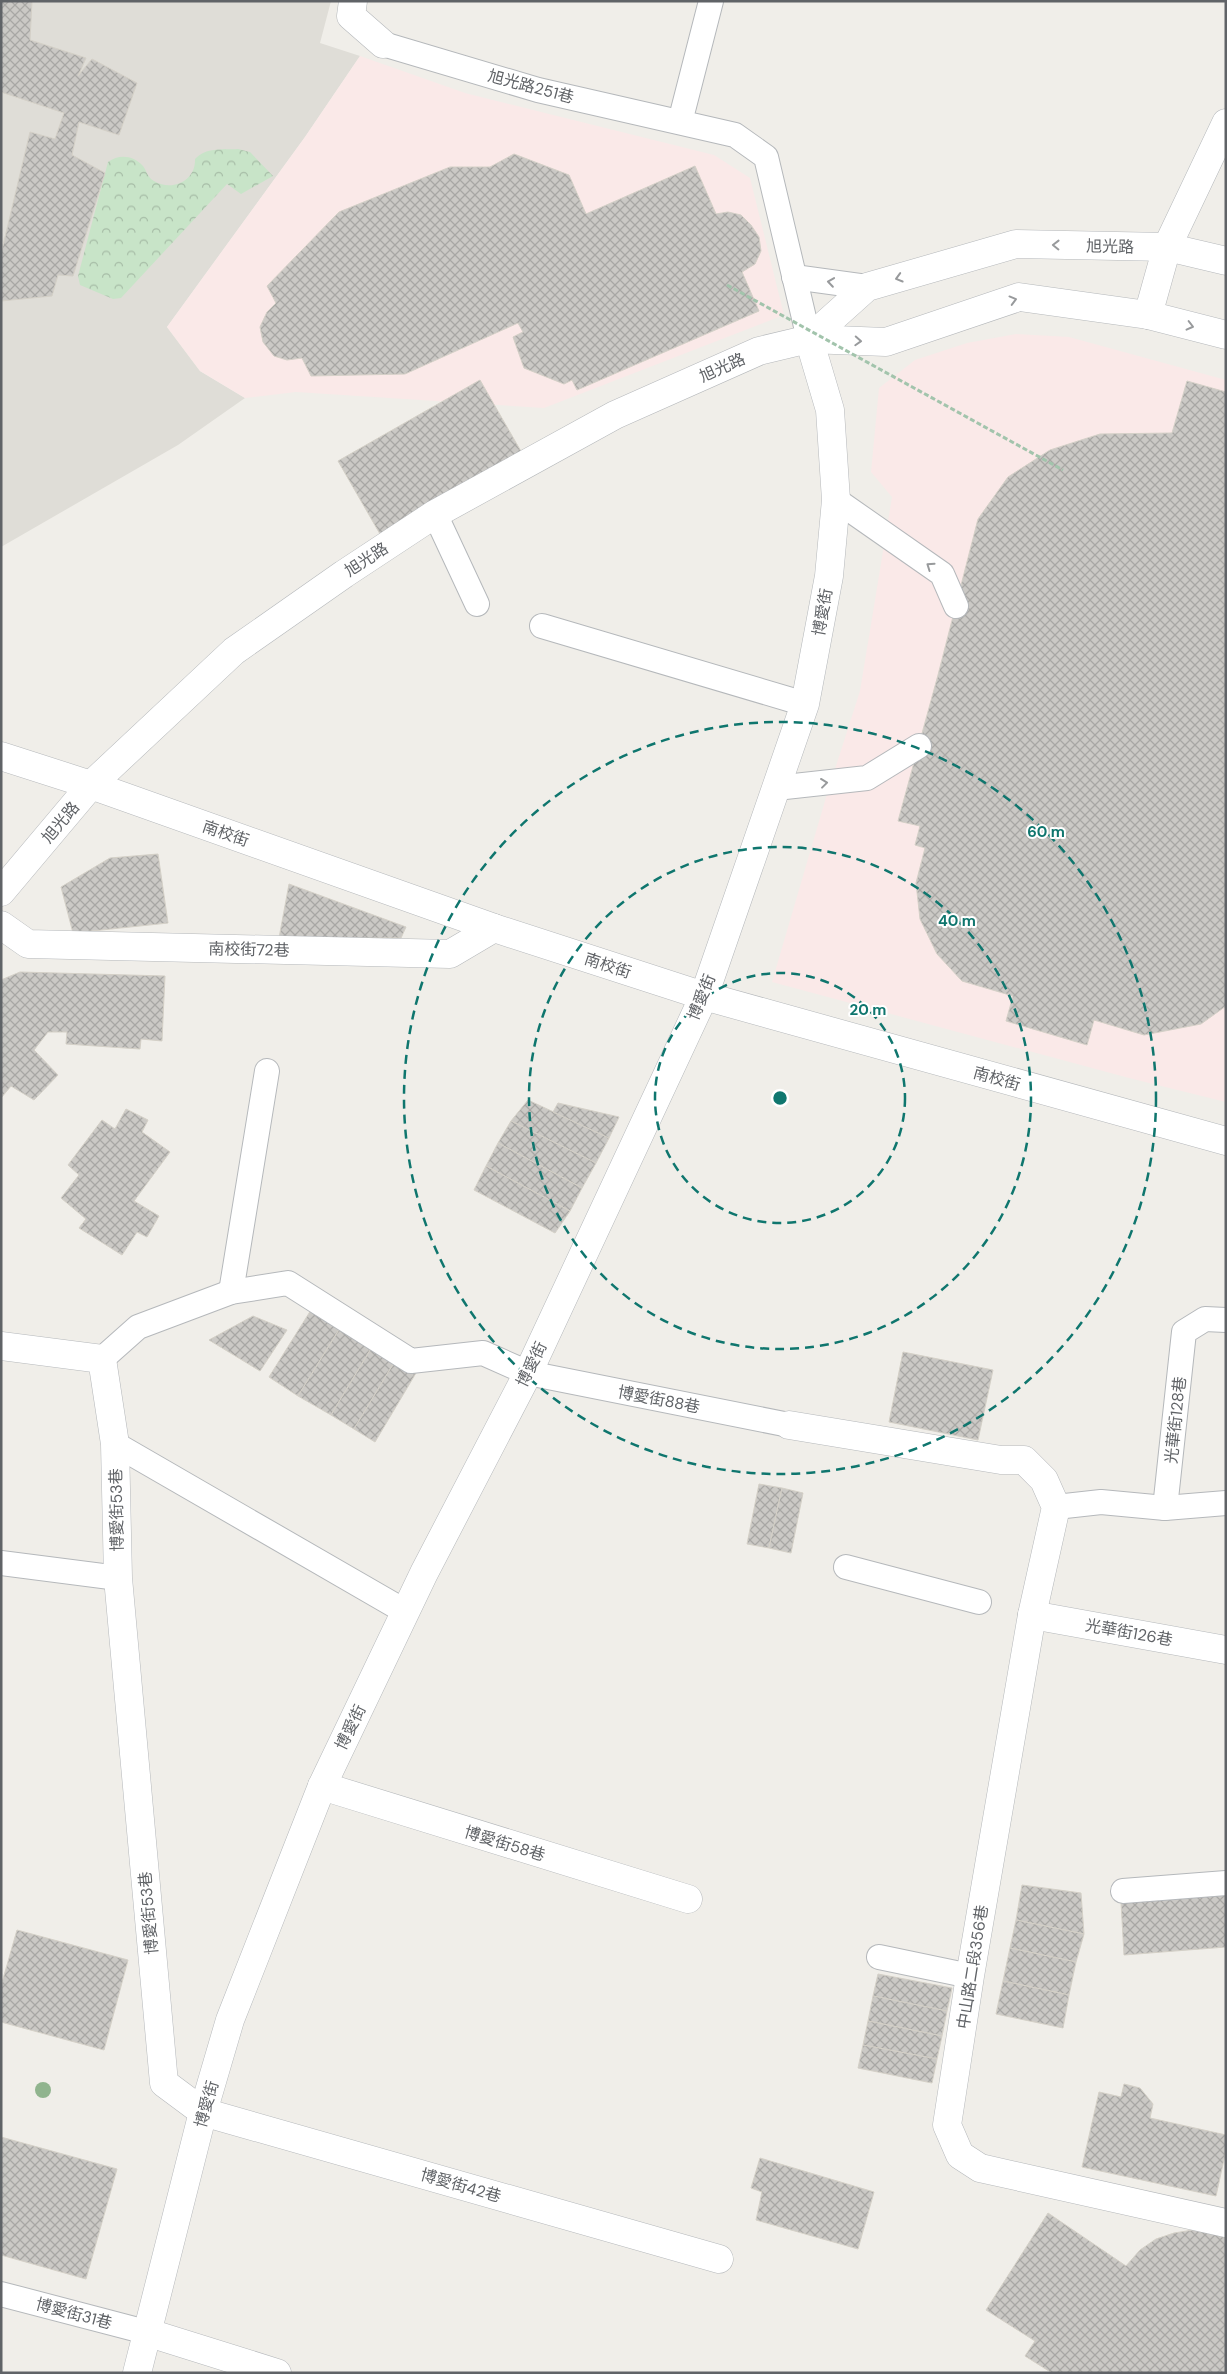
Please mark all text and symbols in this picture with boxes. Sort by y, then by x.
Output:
street label: 旭光路251巷 [486,65,576,108]
street label: 旭光路 [1086,236,1134,257]
one-way arrow [1052,239,1060,250]
one-way arrow [895,272,903,282]
one-way arrow [827,277,835,288]
one-way arrow [1009,295,1017,306]
one-way arrow [1186,320,1195,331]
one-way arrow [854,336,862,346]
street label: 旭光路 [696,348,748,387]
street label: 旭光路 [340,538,392,581]
one-way arrow [926,563,936,572]
street label: 博愛街 [808,587,837,638]
one-way arrow [821,778,829,789]
street label: 旭光路 [37,797,84,847]
street label: 南校街 [200,816,252,851]
text: 60 m [1027,822,1065,842]
text: 40 m [938,911,976,931]
street label: 南校街72巷 [208,938,290,961]
street label: 南校街 [582,948,634,983]
street label: 博愛街 [683,971,720,1023]
text: 20 m [850,1000,886,1020]
street label: 南校街 [971,1062,1023,1095]
centre of rings [771,1089,789,1107]
street label: 博愛街 [511,1338,551,1390]
street label: 光華街128巷 [1160,1375,1191,1465]
street label: 博愛街88巷 [616,1381,702,1418]
street label: 博愛街53巷 [105,1468,128,1552]
street label: 光華街126巷 [1084,1614,1174,1650]
street label: 博愛街 [330,1701,370,1753]
street label: 博愛街58巷 [462,1821,548,1866]
street label: 博愛街53巷 [134,1871,163,1955]
street label: 中山路二段356巷 [952,1904,993,2031]
street label: 博愛街 [190,2078,223,2130]
street label: 博愛街42巷 [418,2164,504,2207]
street label: 博愛街31巷 [33,2293,114,2334]

